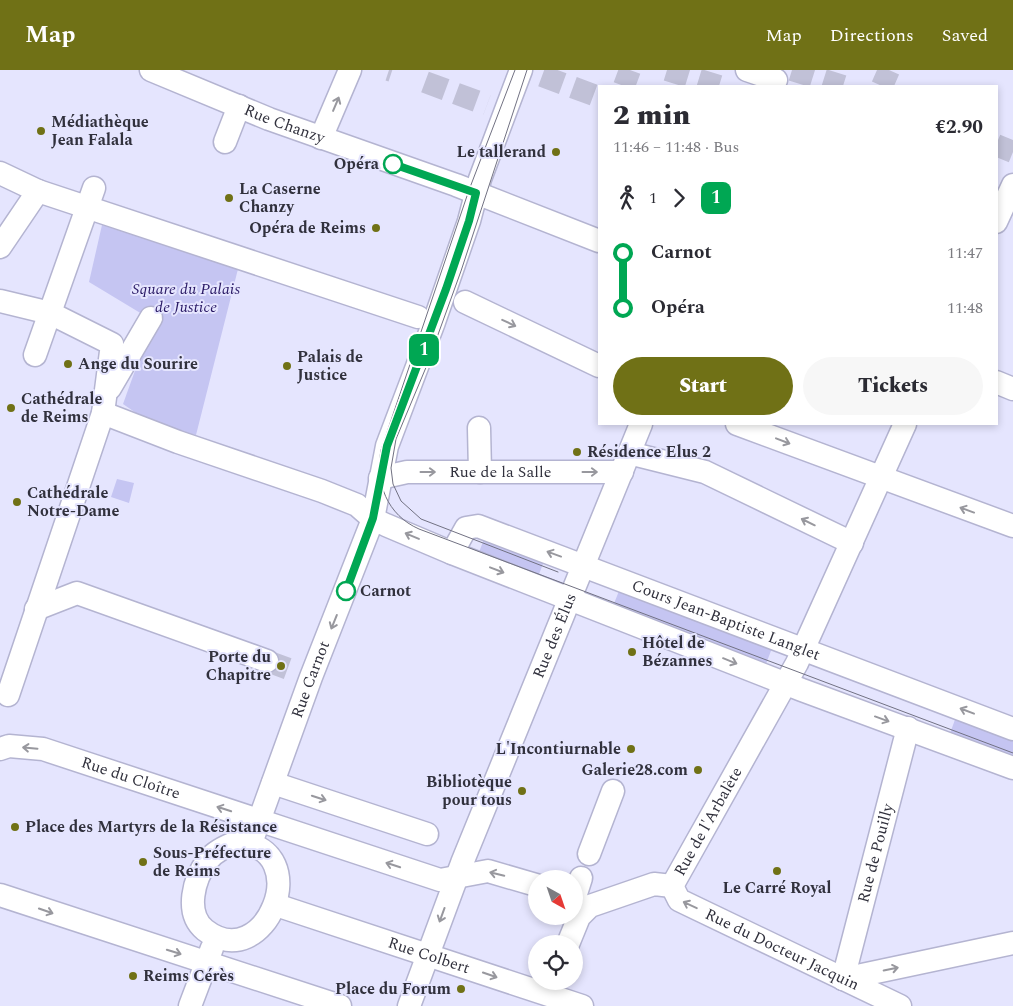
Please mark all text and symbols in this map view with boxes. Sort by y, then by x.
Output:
text: Map [25,17,75,53]
text: Map [766,22,802,49]
text: Directions [830,22,914,49]
text: Saved [942,22,988,49]
text: 2 min [613,94,690,137]
one-way arrow [331,97,341,112]
street label: Rue Chanzy [240,98,329,150]
place label: Médiathèque Jean Falala [51,110,149,152]
text: €2.90 [935,113,983,142]
marker: Médiathèque Jean Falala [35,125,47,137]
text: 11:46 – 11:48 · Bus [613,135,739,159]
place label: Le tallerand [457,140,546,164]
marker: Le tallerand [550,146,562,158]
place label: Opéra [334,152,380,176]
marker: Opéra [383,154,403,174]
place label: La Caserne Chanzy [239,177,321,219]
icon: walk [613,184,641,212]
icon: forward [665,184,693,212]
text: 1 [711,184,721,211]
text: 1 [649,186,657,210]
marker: La Caserne Chanzy [223,192,235,204]
place label: Opéra de Reims [249,216,366,240]
marker: Opéra de Reims [370,222,382,234]
text: Carnot [651,238,712,267]
text: 11:47 [947,241,983,265]
park label: Square du Palais de Justice [132,277,240,319]
text: Opéra [651,293,705,322]
text: 11:48 [947,296,983,320]
one-way arrow [501,319,516,328]
line badge: 1 [408,334,440,366]
text: 1 [419,336,429,363]
place label: Palais de Justice [297,345,363,387]
place label: Ange du Sourire [78,352,198,376]
button: Start [613,357,793,415]
button: Tickets [803,357,983,415]
marker: Ange du Sourire [62,358,74,370]
marker: Palais de Justice [281,360,293,372]
place label: Cathédrale de Reims [21,387,102,429]
marker: Cathédrale de Reims [5,402,17,414]
one-way arrow [775,437,790,446]
place label: Résidence Elus 2 [587,440,711,464]
marker: Résidence Elus 2 [571,446,583,458]
street label: Rue de la Salle [449,460,552,484]
one-way arrow [420,467,436,477]
one-way arrow [582,467,598,477]
place label: Cathédrale Notre-Dame [27,481,119,523]
marker: Cathédrale Notre-Dame [11,496,23,508]
one-way arrow [960,505,975,514]
one-way arrow [801,517,816,526]
one-way arrow [405,531,420,541]
one-way arrow [547,549,562,558]
one-way arrow [490,567,505,576]
street label: Cours Jean-Baptiste Langlet [628,573,824,667]
place label: Carnot [360,579,411,603]
marker: Carnot [336,581,356,601]
street label: Rue des Élus [527,589,583,682]
one-way arrow [329,613,338,629]
place label: Hôtel de Bézannes [642,631,712,673]
street label: Rue Carnot [285,637,336,721]
place label: Porte du Chapitre [206,645,272,687]
marker: Hôtel de Bézannes [626,646,638,658]
one-way arrow [723,658,738,667]
marker: Porte du Chapitre [275,660,287,672]
one-way arrow [960,706,975,715]
one-way arrow [874,715,889,724]
place label: L'Incontiurnable [496,737,621,761]
one-way arrow [22,743,38,753]
marker: L'Incontiurnable [625,743,637,755]
street label: Rue du Cloître [78,750,183,806]
place label: Galerie28.com [581,758,689,782]
street label: Rue de l'Arbalète [668,762,748,880]
marker: Galerie28.com [692,764,704,776]
place label: Bibliotèque pour tous [426,770,512,812]
marker: Bibliotèque pour tous [516,785,528,797]
one-way arrow [311,794,327,803]
street label: Rue de Pouilly [851,800,900,905]
one-way arrow [217,804,233,814]
place label: Place des Martyrs de la Résistance [25,815,277,839]
marker: Place des Martyrs de la Résistance [9,821,21,833]
place label: Sous-Préfecture de Reims [153,841,271,883]
marker: Sous-Préfecture de Reims [137,856,149,868]
one-way arrow [386,860,402,869]
marker: Le Carré Royal [771,865,783,877]
one-way arrow [490,869,506,878]
north arrow [528,870,582,925]
map controls [528,870,583,990]
place label: Le Carré Royal [723,876,831,900]
one-way arrow [683,900,698,909]
street label: Rue du Docteur Jacquin [701,902,863,997]
one-way arrow [437,906,446,922]
one-way arrow [38,907,53,916]
street label: Rue Colbert [385,931,473,980]
button: locate [528,935,583,990]
one-way arrow [166,948,182,958]
one-way arrow [882,963,898,973]
place label: Reims Cérès [143,964,234,988]
marker: Reims Cérès [127,970,139,982]
one-way arrow [482,971,498,980]
place label: Place du Forum [335,977,452,1001]
marker: Place du Forum [455,983,467,995]

